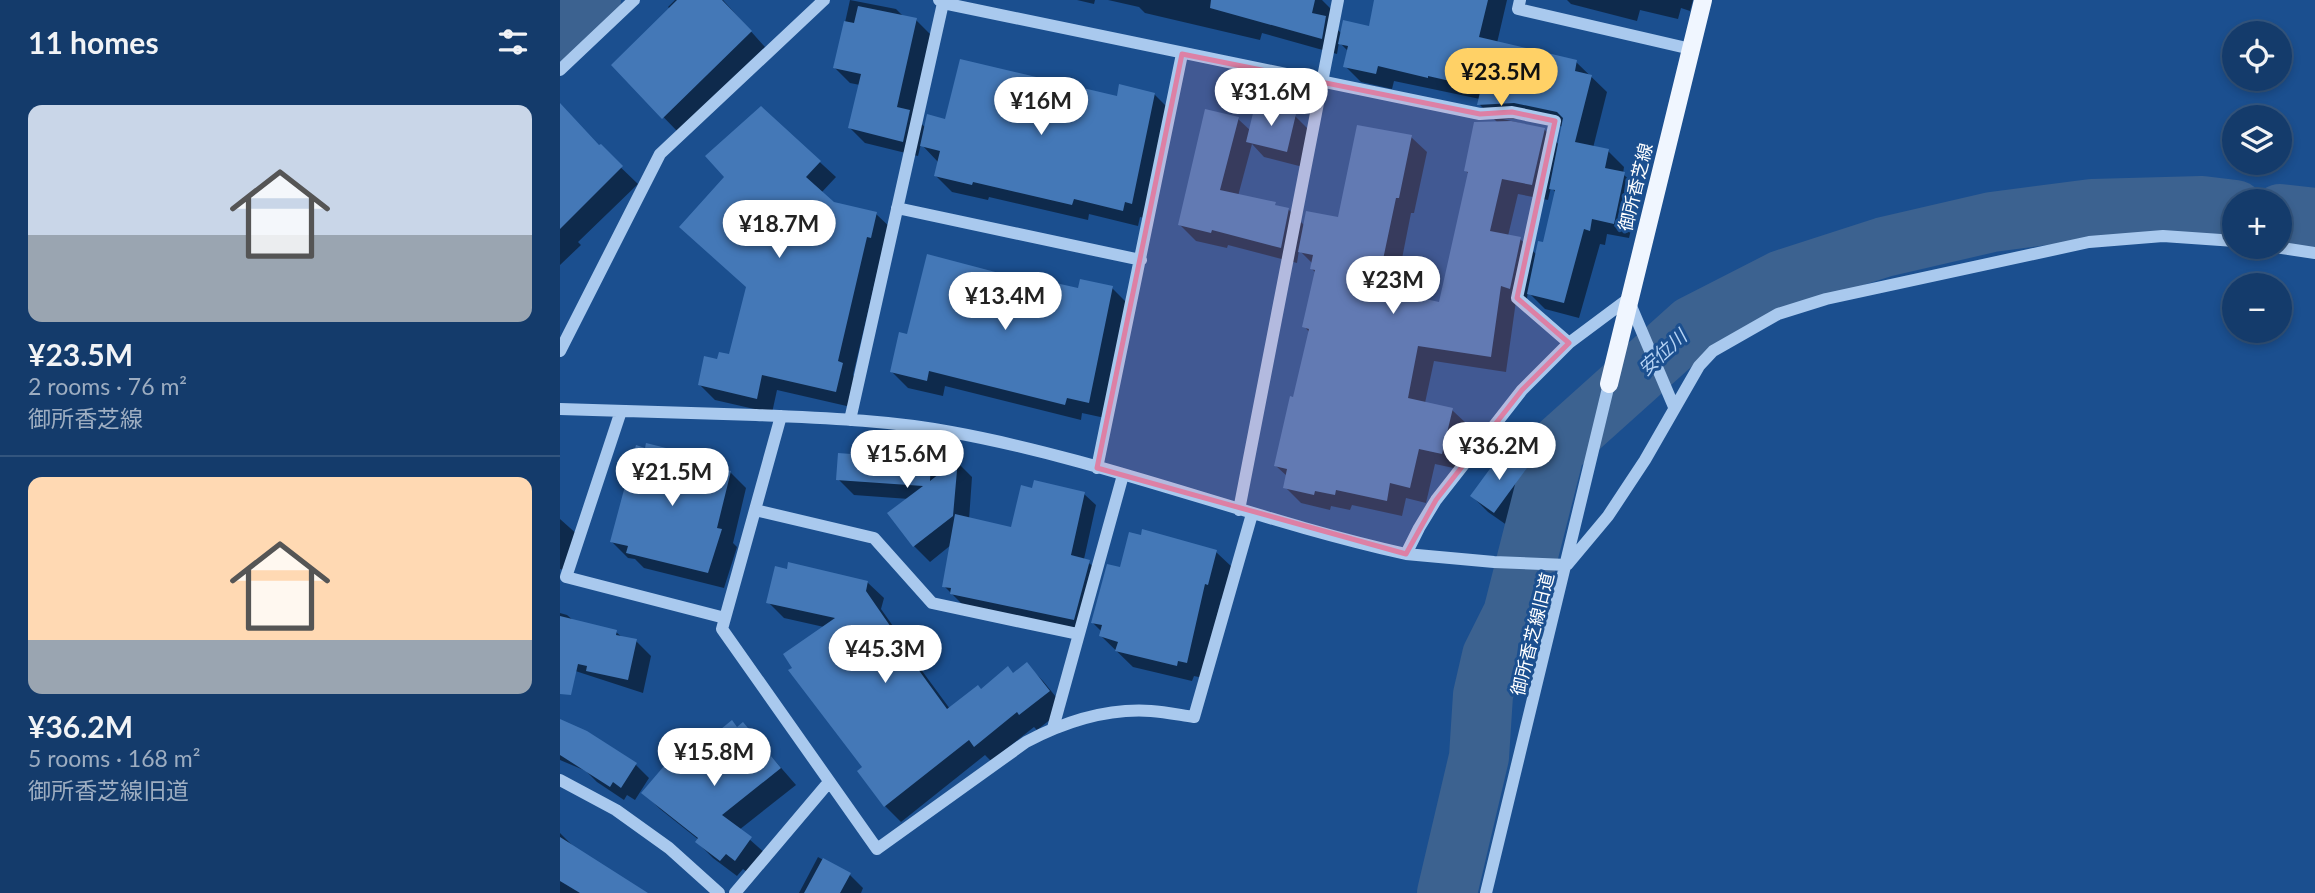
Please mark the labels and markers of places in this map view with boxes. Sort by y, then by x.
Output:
pin: ¥23.5M [1444,48,1558,108]
pin: ¥31.6M [1214,68,1328,128]
pin: ¥16M [1000,78,1082,137]
pin: ¥18.7M [722,201,836,260]
pin: ¥23M [1352,256,1434,316]
pin: ¥13.4M [948,272,1062,332]
pin: ¥36.2M [1442,422,1556,482]
pin: ¥15.6M [850,430,964,490]
pin: ¥21.5M [615,448,729,508]
pin: ¥45.3M [828,626,942,685]
pin: ¥15.8M [657,728,771,788]

